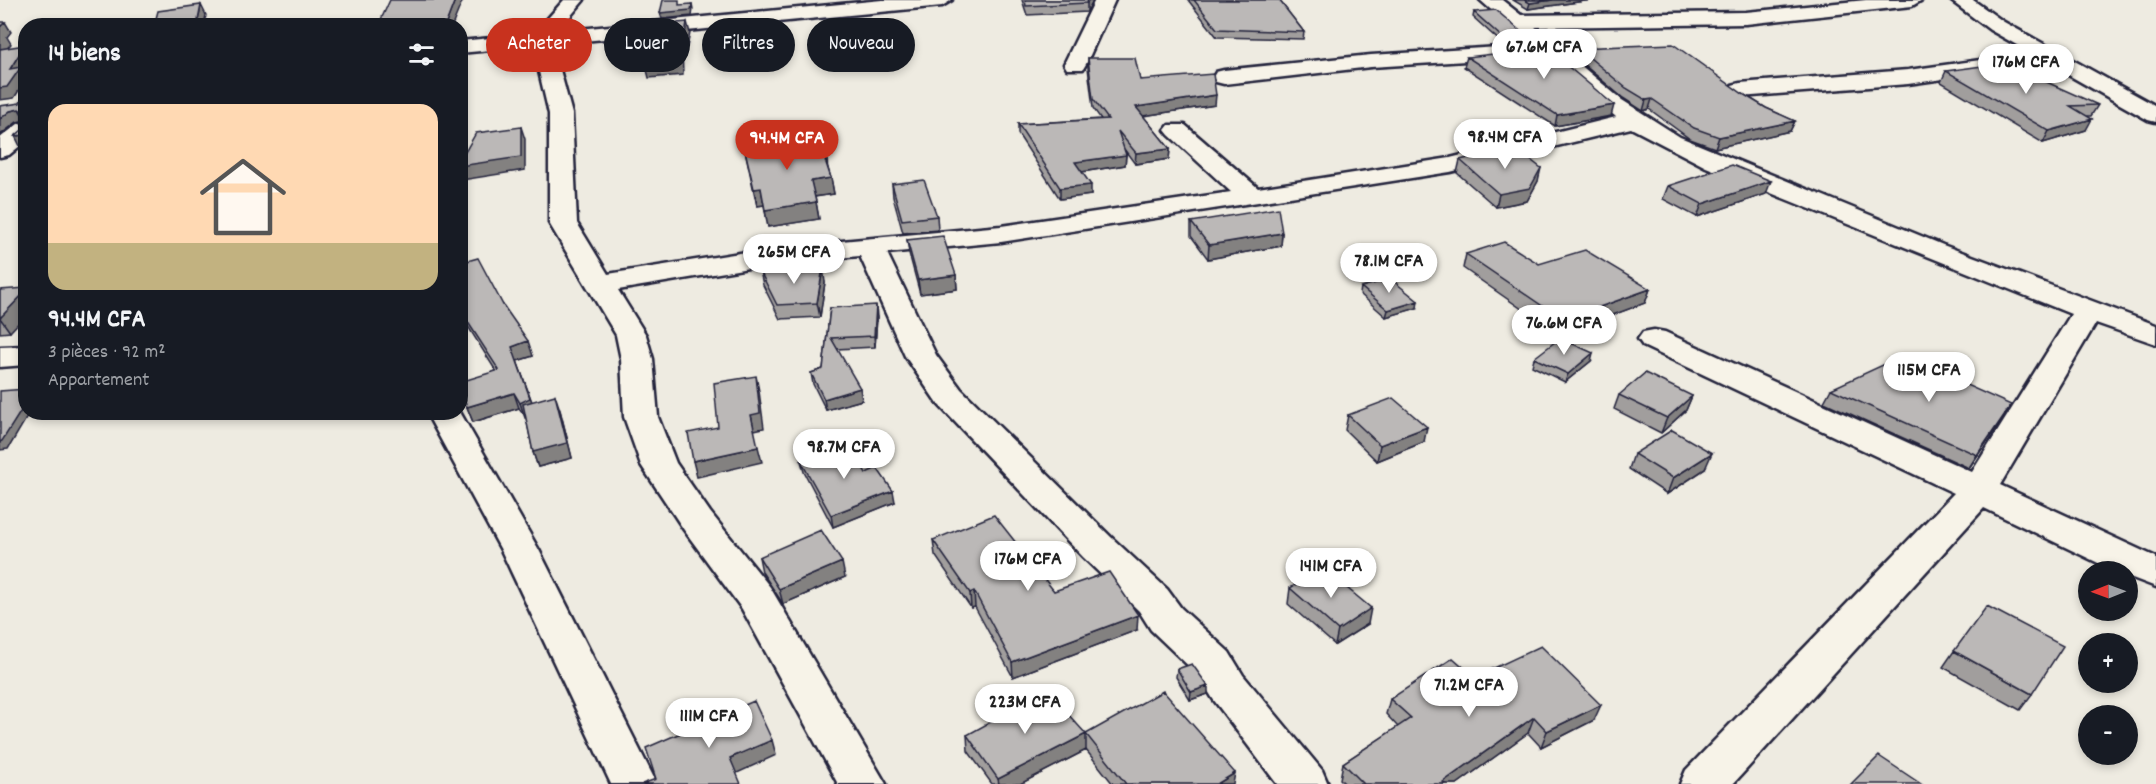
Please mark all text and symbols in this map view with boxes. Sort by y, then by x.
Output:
chip: Acheter [486,18,592,72]
chip: Louer [604,18,690,72]
chip: Filtres [702,18,795,72]
chip: Nouveau [807,18,915,72]
pin: 67.6M CFA [1475,29,1613,80]
text: 67.6M CFA [1506,34,1582,62]
text: 14 biens [48,36,121,73]
icon: filters [405,38,438,71]
pin: 176M CFA [1964,44,2088,95]
text: 176M CFA [1992,49,2060,77]
pin: 98.4M CFA [1436,119,1574,170]
pin: 94.4M CFA [718,120,856,171]
text: 98.4M CFA [1468,124,1542,152]
text: 94.4M CFA [749,125,825,153]
icon: home [189,143,297,251]
pin: 265M CFA [732,234,856,285]
text: 265M CFA [757,239,831,267]
pin: 78.1M CFA [1320,243,1458,294]
text: 78.1M CFA [1354,248,1424,276]
text: 94.4M CFA [48,302,146,339]
pin: 76.6M CFA [1495,305,1633,356]
text: 76.6M CFA [1526,310,1602,338]
text: 3 pièces · 92 m² [48,339,165,367]
pin: 115M CFA [1867,352,1991,403]
text: 115M CFA [1897,357,1961,385]
text: Appartement [48,367,150,395]
pin: 98.7M CFA [775,429,913,480]
text: 98.7M CFA [807,434,881,462]
pin: 176M CFA [966,541,1090,592]
text: 176M CFA [994,546,1062,574]
pin: 141M CFA [1269,548,1393,599]
text: 141M CFA [1299,553,1363,581]
north arrow [2078,561,2138,621]
map controls [2078,561,2138,765]
button: + [2078,633,2138,693]
pin: 71.2M CFA [1400,667,1538,718]
text: 71.2M CFA [1434,672,1504,700]
pin: 223M CFA [963,684,1087,735]
text: 223M CFA [989,689,1061,717]
pin: 111M CFA [647,698,771,749]
text: 111M CFA [679,703,739,731]
button: − [2078,705,2138,765]

